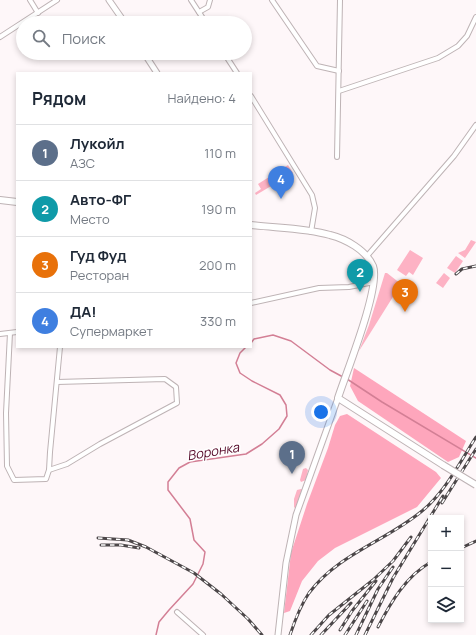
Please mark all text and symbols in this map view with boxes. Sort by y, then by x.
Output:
search box [16,16,252,60]
icon: search [30,27,52,49]
text: Поиск [62,28,106,49]
text: Рядом [32,87,86,110]
text: Найдено: 4 [168,89,236,107]
text: Лукойл [70,133,125,154]
text: 1 [42,144,48,162]
text: 110 m [204,144,236,162]
text: АЗС [70,154,95,172]
pin: 4 [268,166,294,199]
text: Авто-ФГ [70,189,131,210]
text: 2 [41,200,49,218]
text: 190 m [201,200,236,218]
text: Место [70,210,110,228]
text: Гуд Фуд [70,245,126,266]
text: 3 [41,256,49,274]
text: 200 m [199,256,236,274]
pin: 2 [347,259,373,292]
text: Ресторан [70,266,129,284]
pin: 3 [392,279,418,312]
text: ДА! [70,301,97,322]
text: 4 [41,312,49,330]
text: 330 m [200,312,236,330]
text: Супермаркет [70,322,153,340]
your location [311,402,331,422]
water label: Воронка [186,437,241,464]
pin: 1 [279,441,305,474]
map controls [428,515,464,623]
button: + [428,515,464,551]
button: − [428,551,464,587]
button: layers [428,587,464,623]

